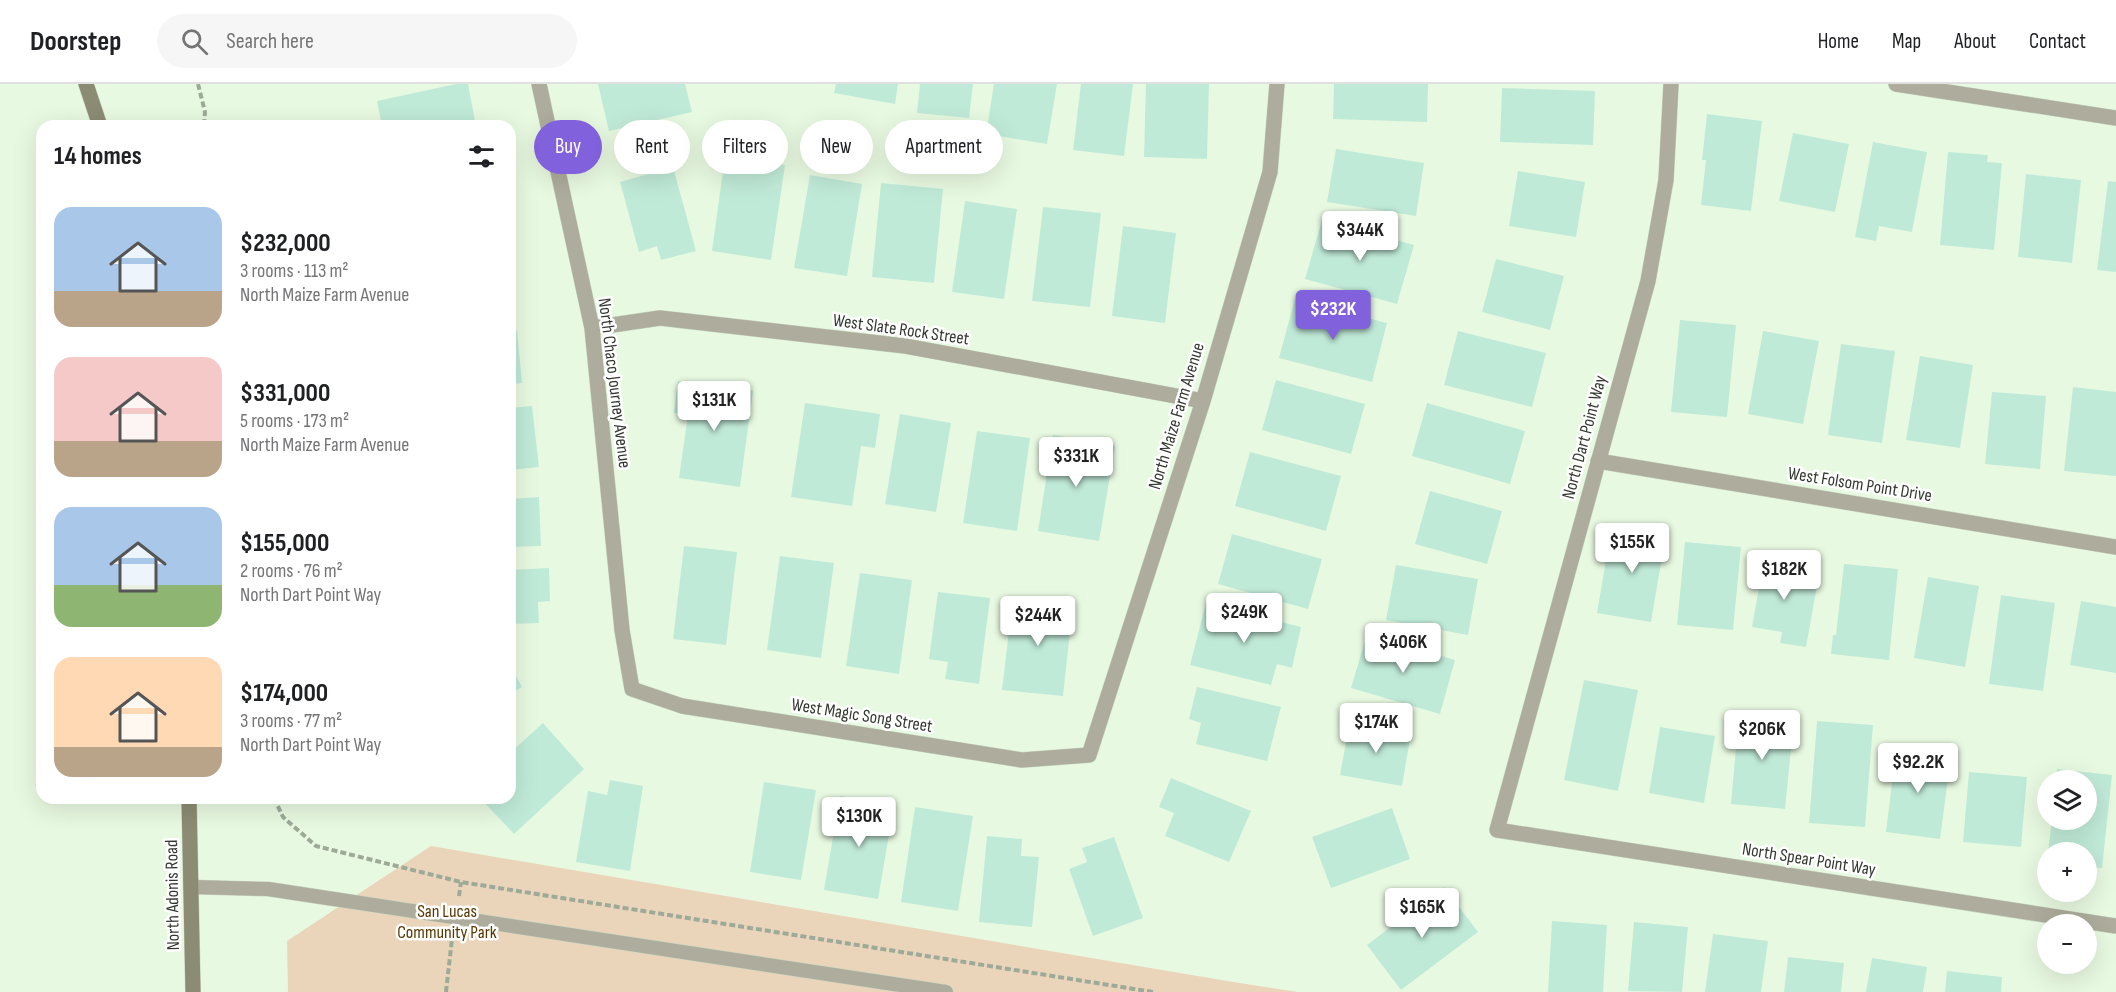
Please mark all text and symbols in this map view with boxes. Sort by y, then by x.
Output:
search box [157,14,577,68]
text: Doorstep [30,25,121,58]
icon: search [178,25,211,58]
text: Search here [226,28,314,55]
text: Home [1818,29,1859,54]
text: Map [1892,29,1921,54]
text: About [1954,29,1996,54]
text: Contact [2029,29,2086,54]
chip: Buy [534,120,602,174]
chip: Rent [614,120,690,174]
chip: Filters [702,120,788,174]
chip: New [800,120,873,174]
chip: Apartment [885,120,1003,174]
icon: filters [465,140,498,173]
text: 14 homes [54,141,142,172]
pin: $344K [1318,211,1402,262]
text: $344K [1336,218,1384,242]
text: $232,000 [240,228,331,259]
icon: home [102,231,174,303]
text: 3 rooms · 113 m² [240,259,349,283]
text: North Maize Farm Avenue [240,283,409,307]
pin: $232K [1291,290,1375,341]
street label: North Chaco Journey Avenue [594,297,635,469]
text: $232K [1310,297,1356,321]
street label: West Slate Rock Street [831,310,971,350]
street label: North Maize Farm Avenue [1144,340,1209,492]
street label: North Dart Point Way [1558,373,1611,501]
text: $331,000 [240,378,330,409]
icon: home [102,381,174,453]
pin: $131K [672,381,756,432]
text: $131K [692,388,736,412]
text: 5 rooms · 173 m² [240,409,349,433]
text: North Maize Farm Avenue [240,433,409,457]
pin: $331K [1034,437,1118,488]
text: $331K [1053,444,1099,468]
street label: West Folsom Point Drive [1787,463,1933,506]
pin: $155K [1590,523,1674,574]
text: $155,000 [240,528,329,559]
text: $155K [1609,530,1655,554]
icon: home [102,531,174,603]
pin: $182K [1742,550,1826,601]
text: $182K [1761,557,1807,581]
text: 2 rooms · 76 m² [240,559,343,583]
text: North Dart Point Way [240,583,381,607]
pin: $249K [1202,593,1286,644]
pin: $244K [996,596,1080,647]
text: $249K [1220,600,1268,624]
text: $244K [1014,603,1062,627]
pin: $406K [1361,623,1445,674]
text: $406K [1379,630,1427,654]
text: $174,000 [240,678,328,709]
icon: home [102,681,174,753]
street label: West Magic Song Street [790,694,934,737]
pin: $174K [1334,703,1418,754]
text: 3 rooms · 77 m² [240,709,342,733]
text: $174K [1354,710,1398,734]
pin: $206K [1720,710,1804,761]
text: $206K [1738,717,1786,741]
text: North Dart Point Way [240,733,381,757]
pin: $92.2K [1869,743,1967,794]
text: $92.2K [1892,750,1944,774]
map controls [2037,770,2097,974]
button: layers [2037,770,2097,830]
pin: $130K [817,797,901,848]
text: $130K [836,804,882,828]
street label: North Adonis Road [161,839,184,951]
street label: North Spear Point Way [1741,839,1877,880]
button: + [2037,842,2097,902]
pin: $165K [1380,888,1464,939]
text: $165K [1399,895,1445,919]
park label: San Lucas Community Park [397,901,497,943]
button: − [2037,914,2097,974]

